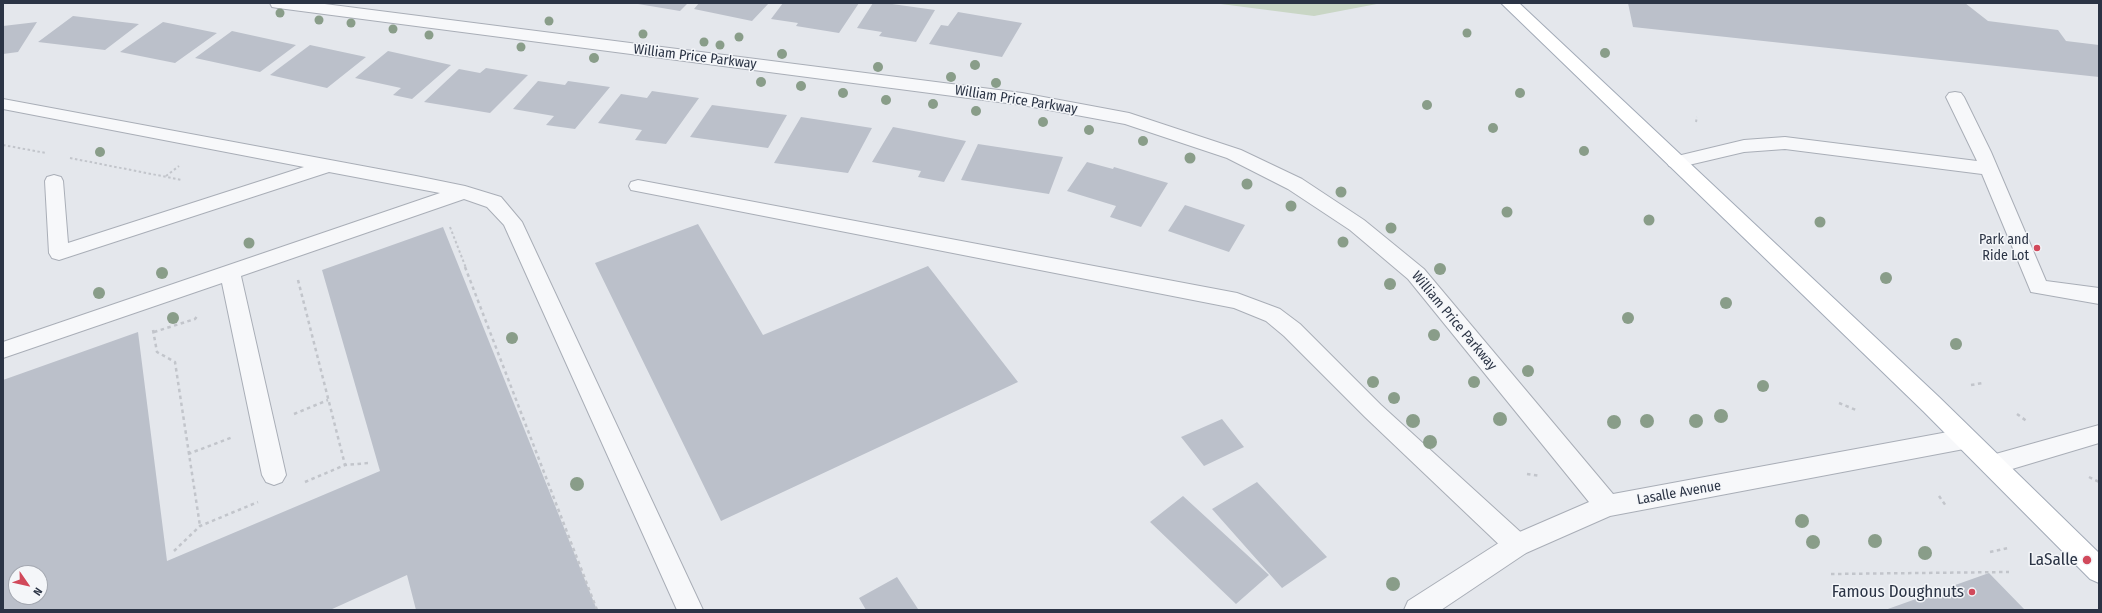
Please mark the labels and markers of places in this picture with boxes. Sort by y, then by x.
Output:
place label: Park and Ride Lot [1979,232,2029,264]
marker: Park and Ride Lot [2032,243,2042,253]
place label: LaSalle [2028,550,2078,570]
marker: LaSalle [2081,554,2093,566]
place label: Famous Doughnuts [1832,582,1964,602]
marker: Famous Doughnuts [1967,587,1977,597]

